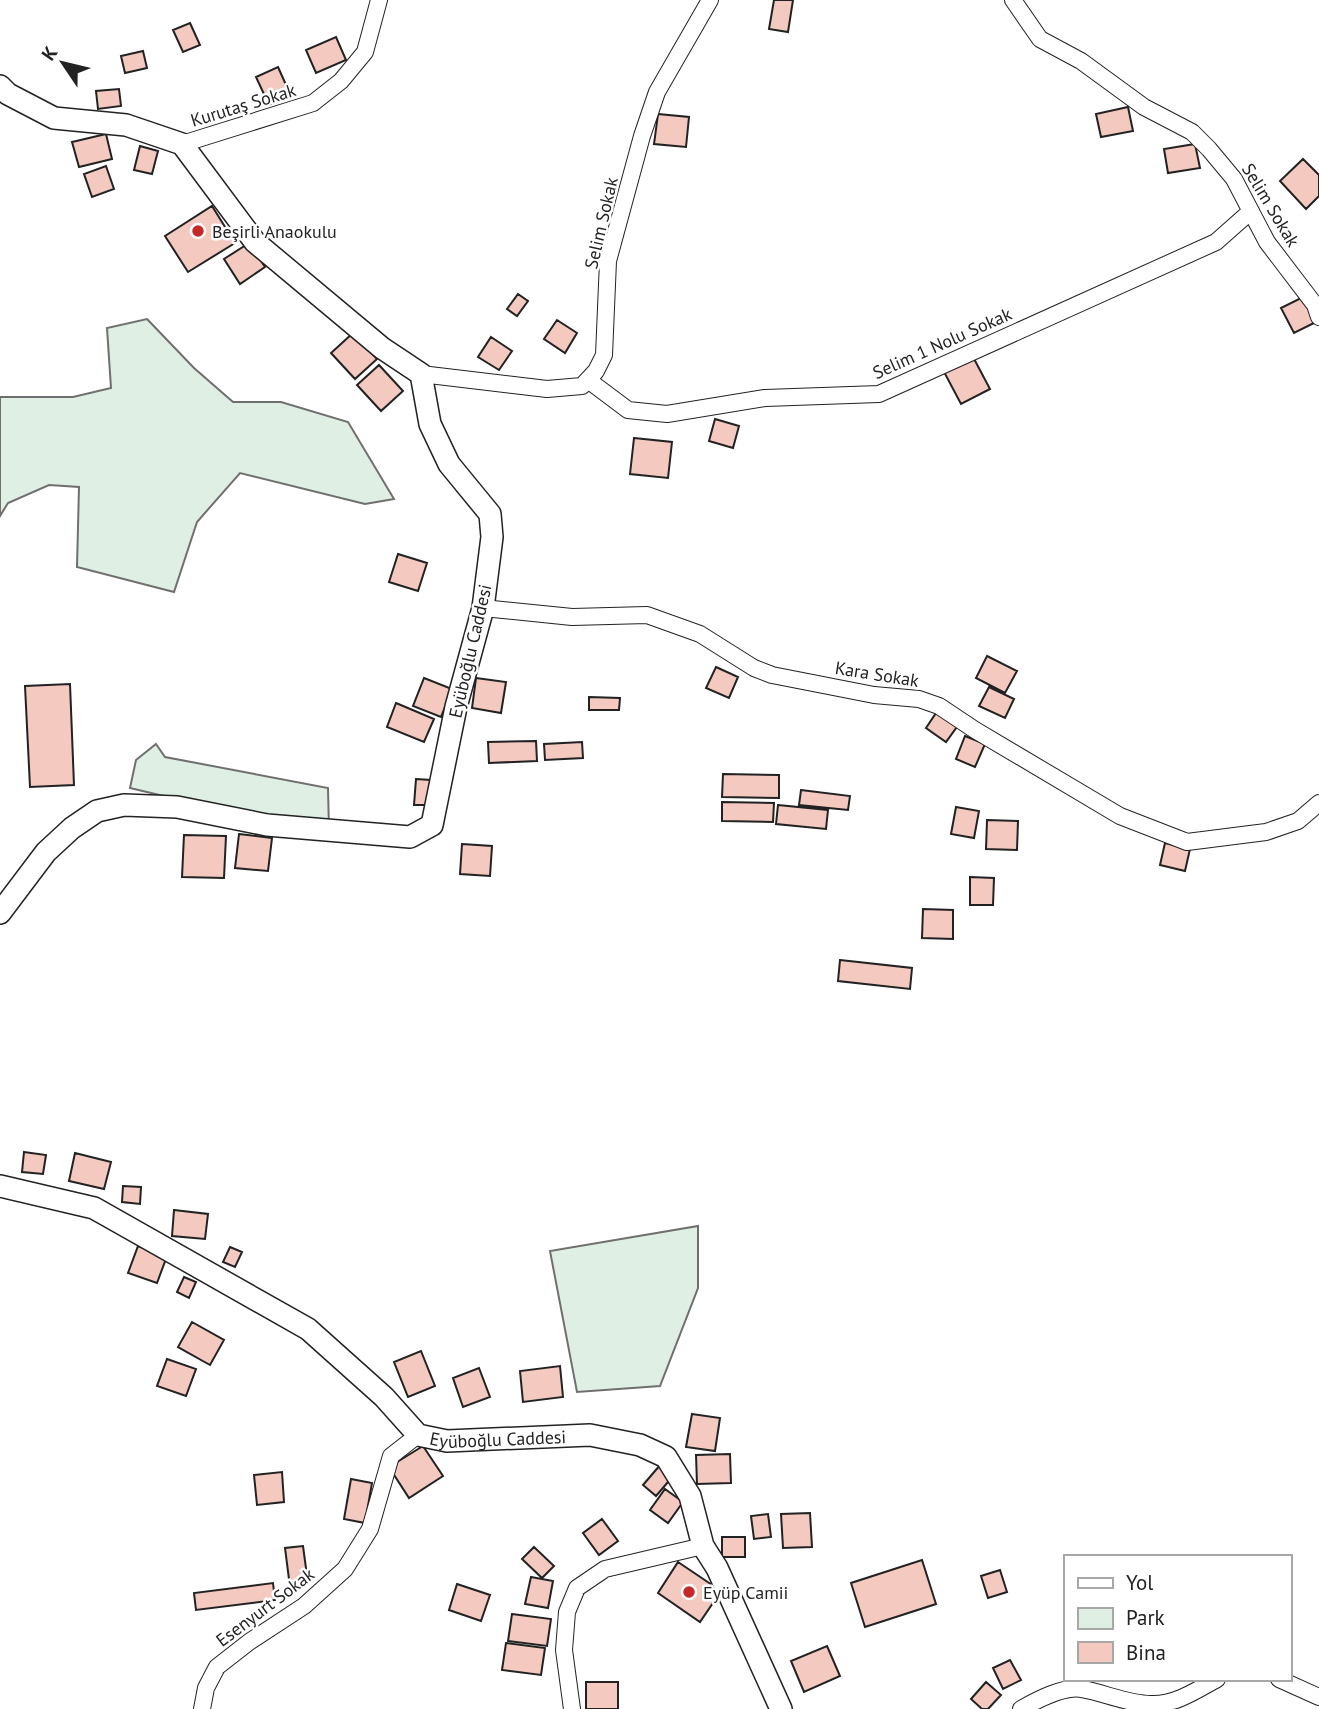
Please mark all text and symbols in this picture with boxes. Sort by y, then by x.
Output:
north arrow [28,28,98,98]
text: K [36,41,62,65]
street label: Kurutaş Sokak [188,78,299,132]
street label: Selim Sokak [1237,159,1305,251]
street label: Selim Sokak [579,174,623,271]
place label: Beşirli Anaokulu [212,220,337,243]
marker: Beşirli Anaokulu [190,223,206,239]
street label: Selim 1 Nolu Sokak [869,302,1015,384]
street label: Eyüboğlu Caddesi [443,582,497,720]
street label: Kara Sokak [833,656,921,692]
street label: Eyüboğlu Caddesi [428,1425,567,1453]
legend [1064,1555,1291,1681]
street label: Esenyurt Sokak [211,1562,319,1651]
text: Yol [1126,1569,1153,1596]
place label: Eyüp Camii [703,1581,788,1604]
marker: Eyüp Camii [681,1584,697,1600]
text: Park [1126,1604,1165,1631]
text: Bina [1126,1639,1166,1666]

